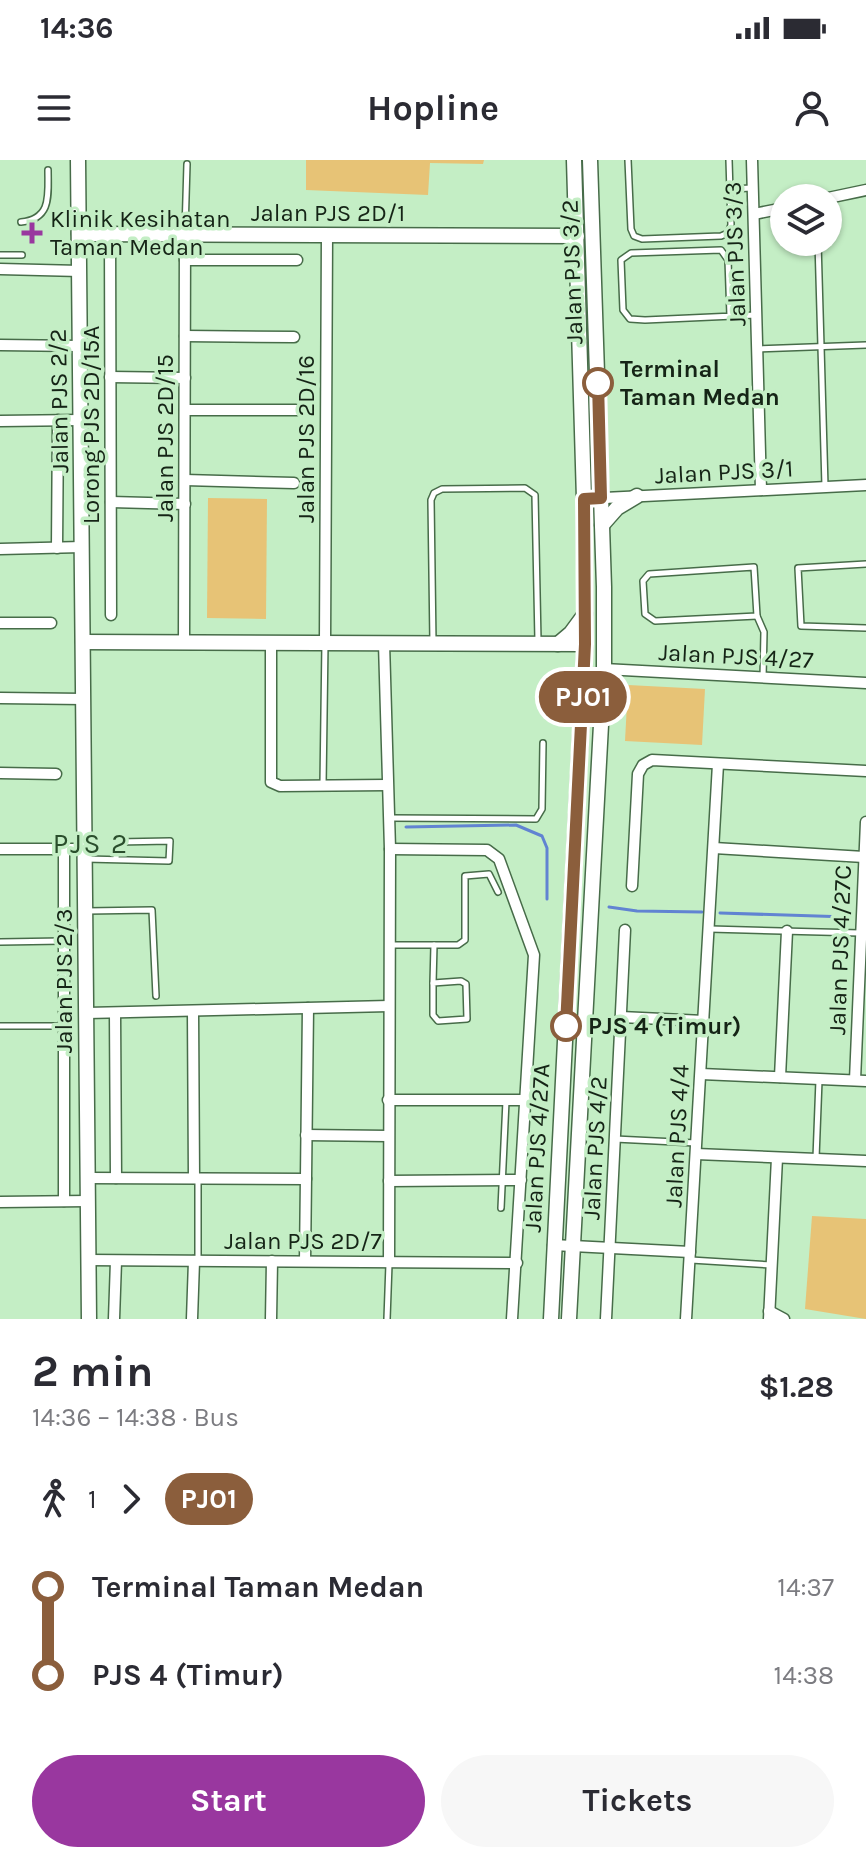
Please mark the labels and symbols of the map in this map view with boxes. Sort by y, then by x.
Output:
street label: Jalan PJS 3/3 [718,181,752,327]
street label: Jalan PJS 2D/1 [251,199,405,227]
street label: Jalan PJS 3/2 [555,199,589,345]
place label: Klinik Kesihatan Taman Medan [50,205,230,261]
marker: Klinik Kesihatan Taman Medan [21,222,43,244]
street label: Lorong PJS 2D/15A [77,326,105,524]
street label: Jalan PJS 2/2 [44,329,74,473]
street label: Jalan PJS 2D/15 [151,354,179,522]
street label: Jalan PJS 2D/16 [292,355,320,523]
place label: Terminal Taman Medan [620,355,780,411]
marker: Terminal Taman Medan [583,368,613,398]
street label: Jalan PJS 3/1 [654,454,794,490]
street label: Jalan PJS 4/27 [658,638,814,674]
line badge: PJ01 [527,671,639,723]
district label: PJS 2 [53,827,129,860]
street label: Jalan PJS 4/27C [823,865,857,1035]
street label: Jalan PJS 2/3 [50,909,78,1053]
marker: PJS 4 (Timur) [551,1011,581,1041]
place label: PJS 4 (Timur) [588,1012,741,1040]
street label: Jalan PJS 4/27A [519,1063,555,1233]
street label: Jalan PJS 4/4 [659,1064,695,1208]
street label: Jalan PJS 4/2 [577,1075,613,1221]
street label: Jalan PJS 2D/7 [224,1227,382,1255]

